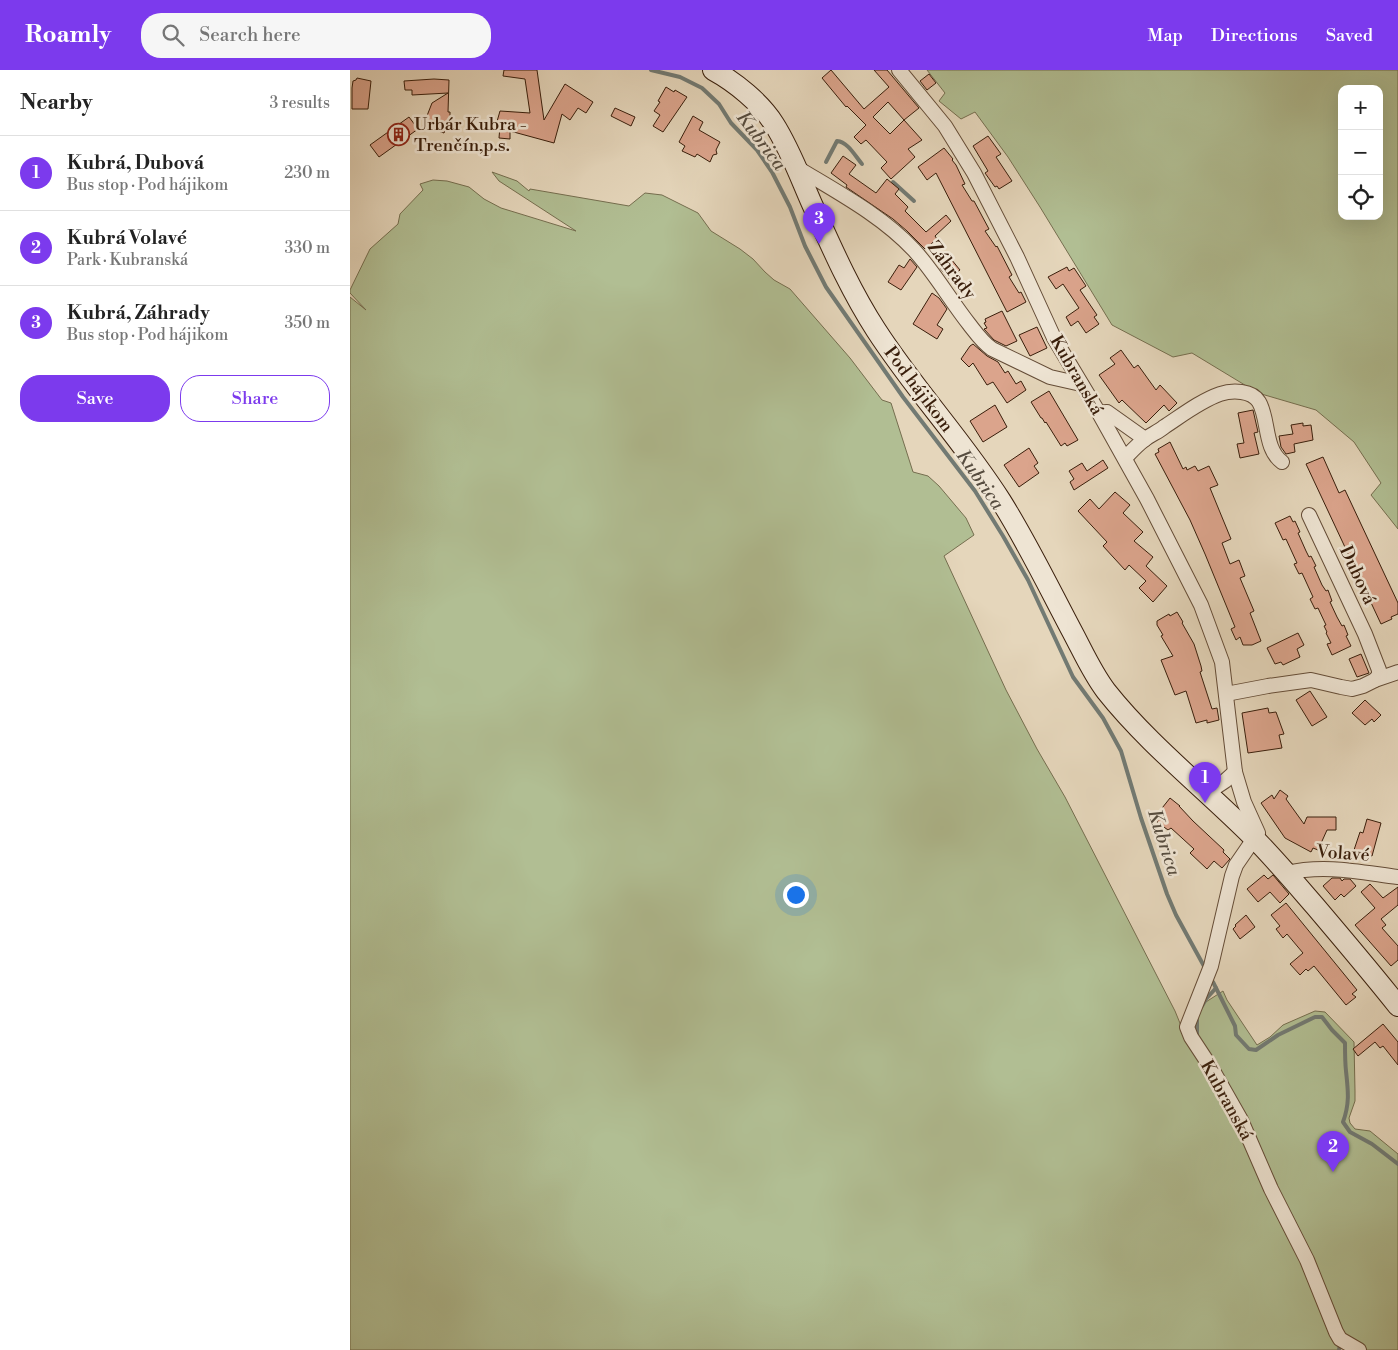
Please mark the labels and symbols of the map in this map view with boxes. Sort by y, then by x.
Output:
water label: Kubrica [731,106,792,176]
place label: Urbár Kubra - Trenčín,p.s. [414,113,527,157]
building icon: Urbár Kubra - Trenčín,p.s. [386,122,410,146]
pin: 3 [803,203,835,244]
street label: Záhrady [922,236,981,304]
street label: Kubranská [1044,331,1109,420]
street label: Pod hájikom [879,342,959,437]
water label: Kubrica [951,445,1010,515]
street label: Dubová [1334,542,1382,609]
pin: 1 [1189,762,1221,803]
water label: Kubrica [1142,806,1186,879]
street label: Volavé [1315,840,1370,867]
your location [783,882,809,908]
street label: Kubranská [1195,1056,1258,1145]
pin: 2 [1317,1131,1349,1172]

